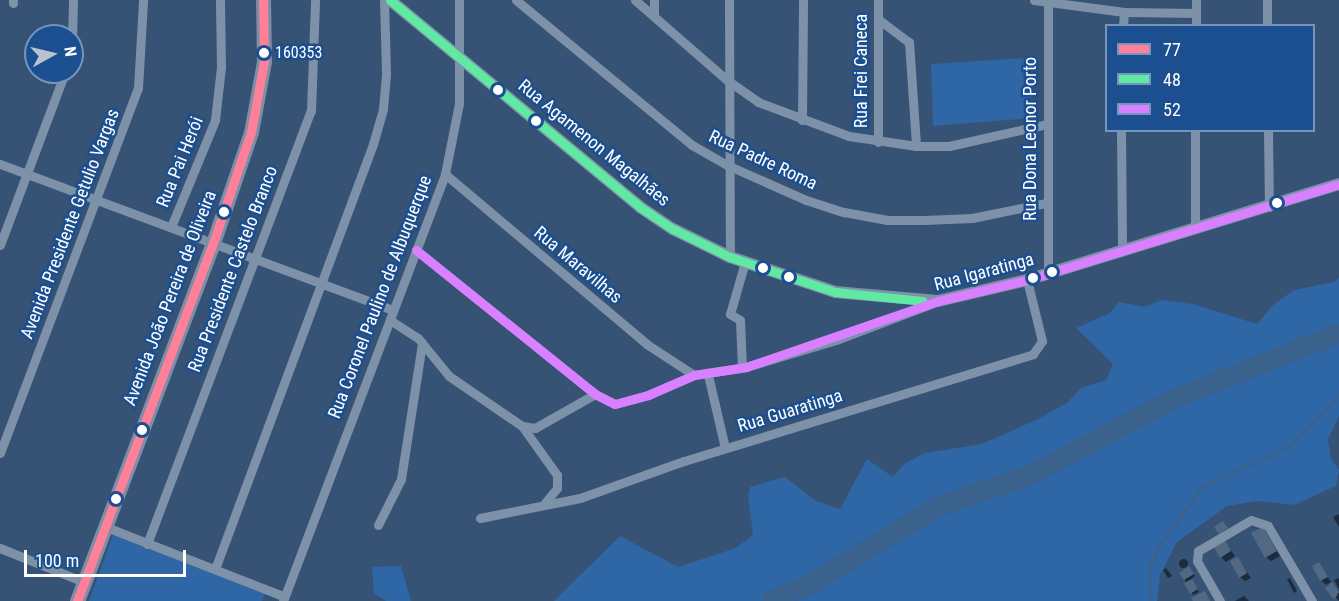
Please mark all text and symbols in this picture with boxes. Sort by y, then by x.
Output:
street label: Rua Frei Caneca [850,14,872,128]
north arrow [24,24,84,84]
legend [1105,24,1315,132]
text: 77 [1163,39,1181,60]
place label: 160353 [275,43,322,63]
text: N [60,46,80,58]
marker: 160353 [258,47,270,59]
street label: Rua Dona Leonor Porto [1019,57,1041,221]
text: 48 [1163,69,1181,90]
street label: Rua Agamenon Magalhães [514,75,674,211]
unlabelled marker [492,84,504,96]
text: 52 [1163,99,1181,120]
street label: Avenida Presidente Getulio Vargas [16,106,124,342]
street label: Rua Pai Herói [152,114,208,210]
unlabelled marker [530,115,542,127]
street label: Rua Padre Roma [705,125,821,195]
street label: Rua Presidente Castelo Branco [184,163,282,375]
street label: Rua Coronel Paulino de Albuquerque [324,172,436,422]
street label: Avenida João Pereira de Oliveira [119,187,221,409]
unlabelled marker [1271,197,1283,209]
unlabelled marker [218,206,230,218]
street label: Rua Maravilhas [530,222,626,308]
street label: Rua Igaratinga [932,248,1036,296]
unlabelled marker [757,262,769,274]
unlabelled marker [1046,266,1058,278]
unlabelled marker [783,271,795,283]
unlabelled marker [1027,272,1039,284]
street label: Rua Guaratinga [735,385,845,437]
unlabelled marker [136,424,148,436]
unlabelled marker [110,493,122,505]
scale bar [27,538,189,576]
text: 100 m [35,550,79,571]

